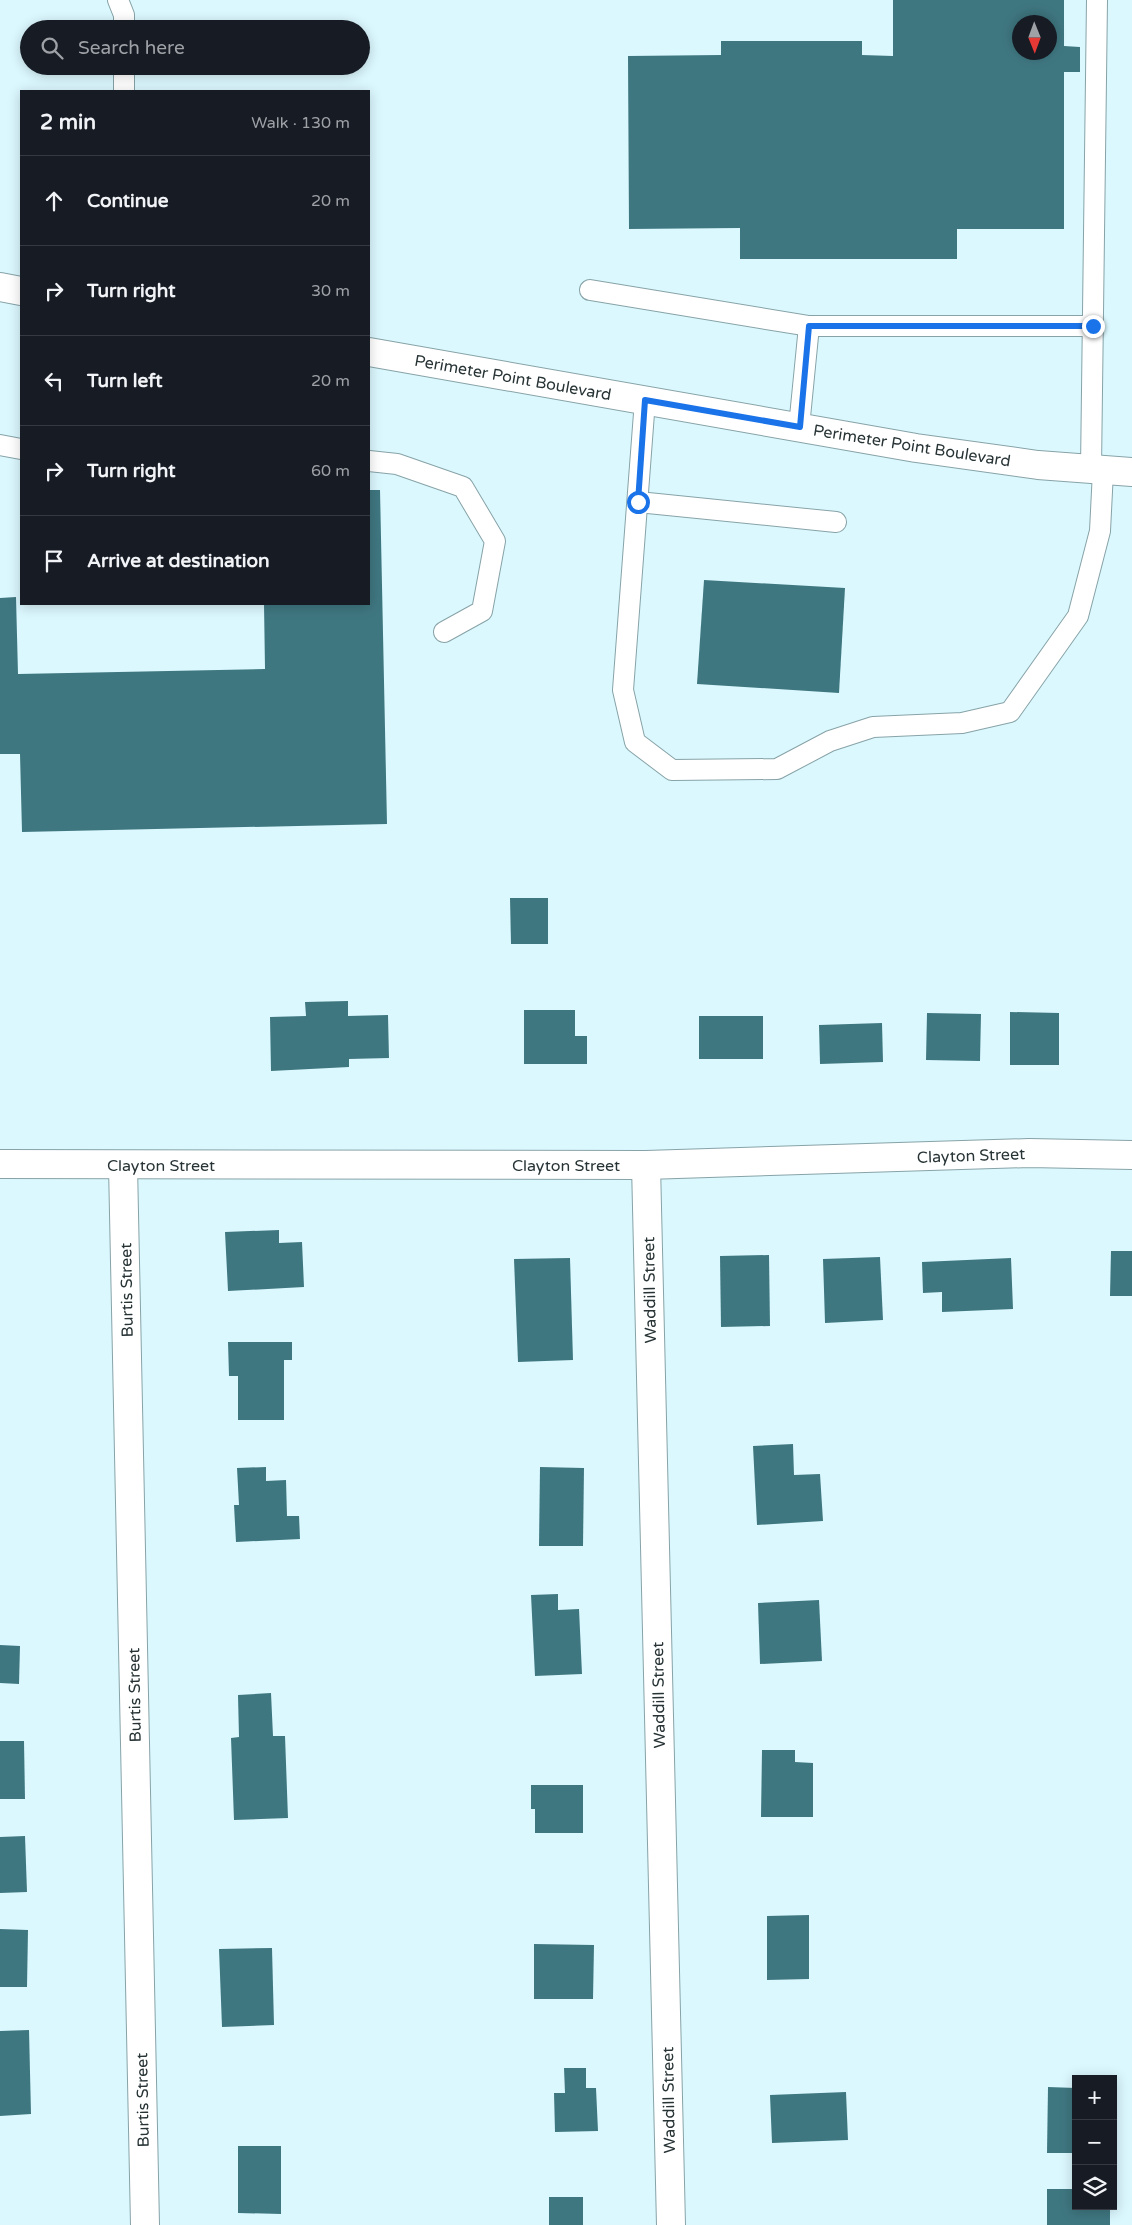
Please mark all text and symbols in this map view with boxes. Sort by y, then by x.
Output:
north arrow [1012,15,1057,60]
search box [20,20,370,75]
icon: search [38,34,66,62]
text: Search here [78,37,185,59]
text: 2 min [40,110,96,135]
text: Walk · 130 m [251,113,350,133]
icon: ahead [40,187,68,215]
text: Continue [87,190,169,212]
text: 20 m [311,191,350,211]
icon: right [40,277,68,305]
text: Turn right [87,280,175,302]
text: 30 m [311,281,350,301]
route end [1082,315,1105,338]
street label: Perimeter Point Boulevard [413,351,613,405]
icon: left [40,367,68,395]
text: Turn left [87,370,163,392]
text: 20 m [311,371,350,391]
street label: Perimeter Point Boulevard [812,420,1012,471]
icon: right [40,457,68,485]
text: Turn right [87,460,175,482]
text: 60 m [311,461,350,481]
route start [627,491,650,514]
icon: arrive [40,547,68,575]
text: Arrive at destination [87,550,270,572]
street label: Clayton Street [917,1144,1025,1168]
street label: Clayton Street [107,1156,215,1176]
street label: Clayton Street [512,1156,620,1176]
street label: Waddill Street [639,1237,661,1343]
street label: Burtis Street [116,1243,138,1337]
street label: Waddill Street [648,1642,670,1748]
street label: Burtis Street [124,1648,146,1742]
street label: Waddill Street [658,2047,680,2153]
street label: Burtis Street [132,2053,154,2147]
map controls [1072,2075,1117,2210]
button: + [1072,2075,1117,2120]
button: − [1072,2120,1117,2165]
button: layers [1072,2165,1117,2210]

